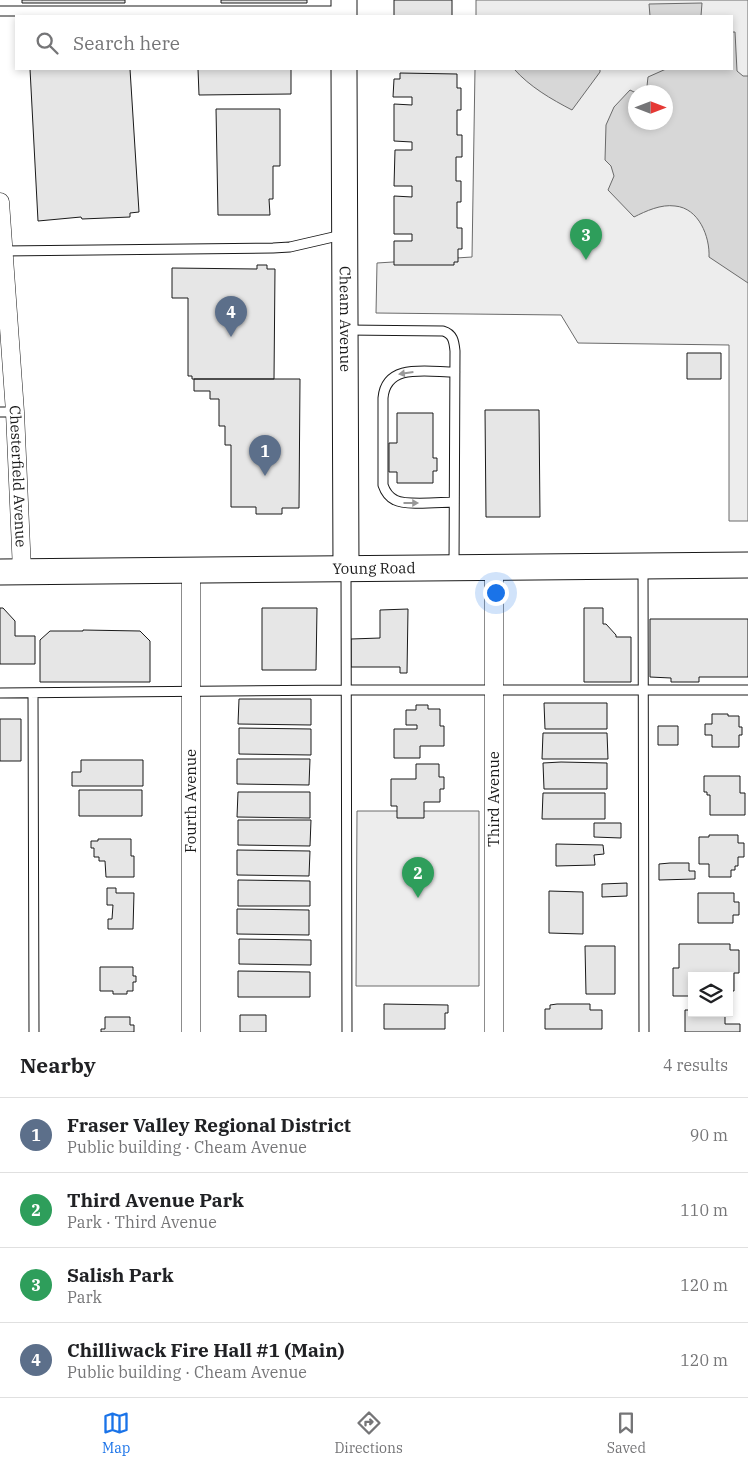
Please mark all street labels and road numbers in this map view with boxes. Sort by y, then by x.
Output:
street label: Cheam Avenue [336,266,355,372]
street label: Chesterfield Avenue [6,405,31,548]
street label: Young Road [332,558,416,578]
street label: Fourth Avenue [181,749,200,853]
street label: Third Avenue [484,751,503,847]

